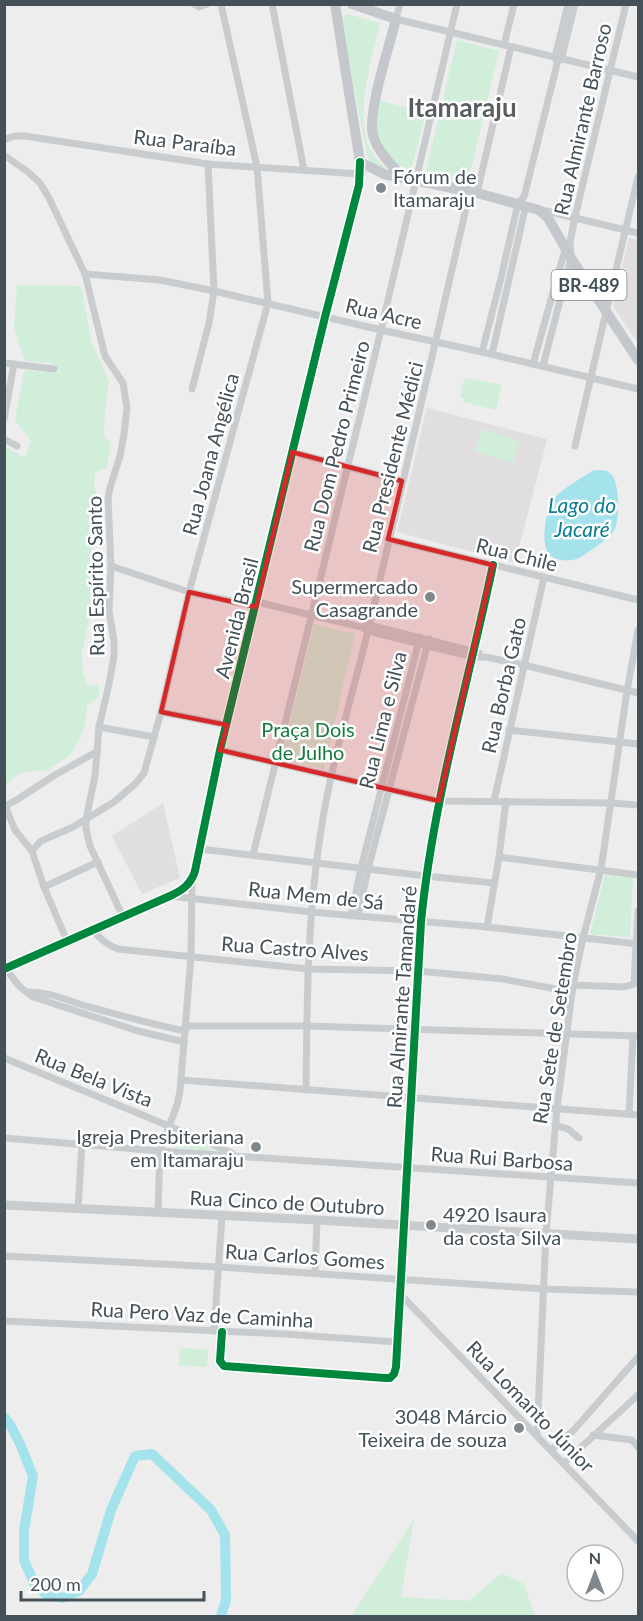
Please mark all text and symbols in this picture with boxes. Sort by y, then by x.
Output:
street label: Rua Almirante Barroso [548,21,616,217]
district label: Itamaraju [407,91,517,123]
street label: Rua Paraíba [132,124,238,160]
place label: Fórum de Itamaraju [393,164,477,211]
marker: Fórum de Itamaraju [374,181,388,195]
road number: BR-489 [552,270,626,300]
street label: Rua Acre [343,293,425,333]
street label: Rua Dom Pedro Primeiro [298,338,374,554]
street label: Rua Presidente Médici [357,359,427,555]
street label: Rua Joana Angélica [177,370,243,538]
water label: Lago do Jacaré [548,492,616,541]
street label: Rua Espírito Santo [82,496,108,656]
street label: Rua Chile [474,532,560,576]
street label: Avenida Brasil [209,555,263,681]
place label: Supermercado Casagrande [291,574,418,621]
marker: Supermercado Casagrande [423,590,437,604]
street label: Rua Borba Gato [476,615,530,755]
street label: Rua Lima e Silva [353,649,411,791]
park label: Praça Dois de Julho [261,717,355,764]
street label: Rua Mem de Sá [247,876,385,914]
street label: Rua Almirante Tamandaré [381,885,421,1109]
street label: Rua Sete de Setembro [527,930,581,1126]
street label: Rua Castro Alves [221,931,369,965]
street label: Rua Bela Vista [32,1042,156,1112]
place label: Igreja Presbiteriana em Itamaraju [76,1124,244,1171]
marker: Igreja Presbiteriana em Itamaraju [249,1140,263,1154]
street label: Rua Rui Barbosa [430,1141,574,1175]
street label: Rua Cinco de Outubro [189,1185,385,1219]
place label: 4920 Isaura da costa Silva [443,1202,561,1249]
marker: 4920 Isaura da costa Silva [424,1218,438,1232]
street label: Rua Carlos Gomes [224,1238,386,1274]
street label: Rua Pero Vaz de Caminha [90,1296,314,1332]
street label: Rua Lomanto Júnior [462,1335,600,1477]
place label: 3048 Márcio Teixeira de souza [358,1404,507,1451]
marker: 3048 Márcio Teixeira de souza [512,1421,526,1435]
north arrow [565,1543,625,1603]
text: N [589,1548,601,1567]
scale bar [21,1564,204,1602]
text: 200 m [30,1573,81,1595]

